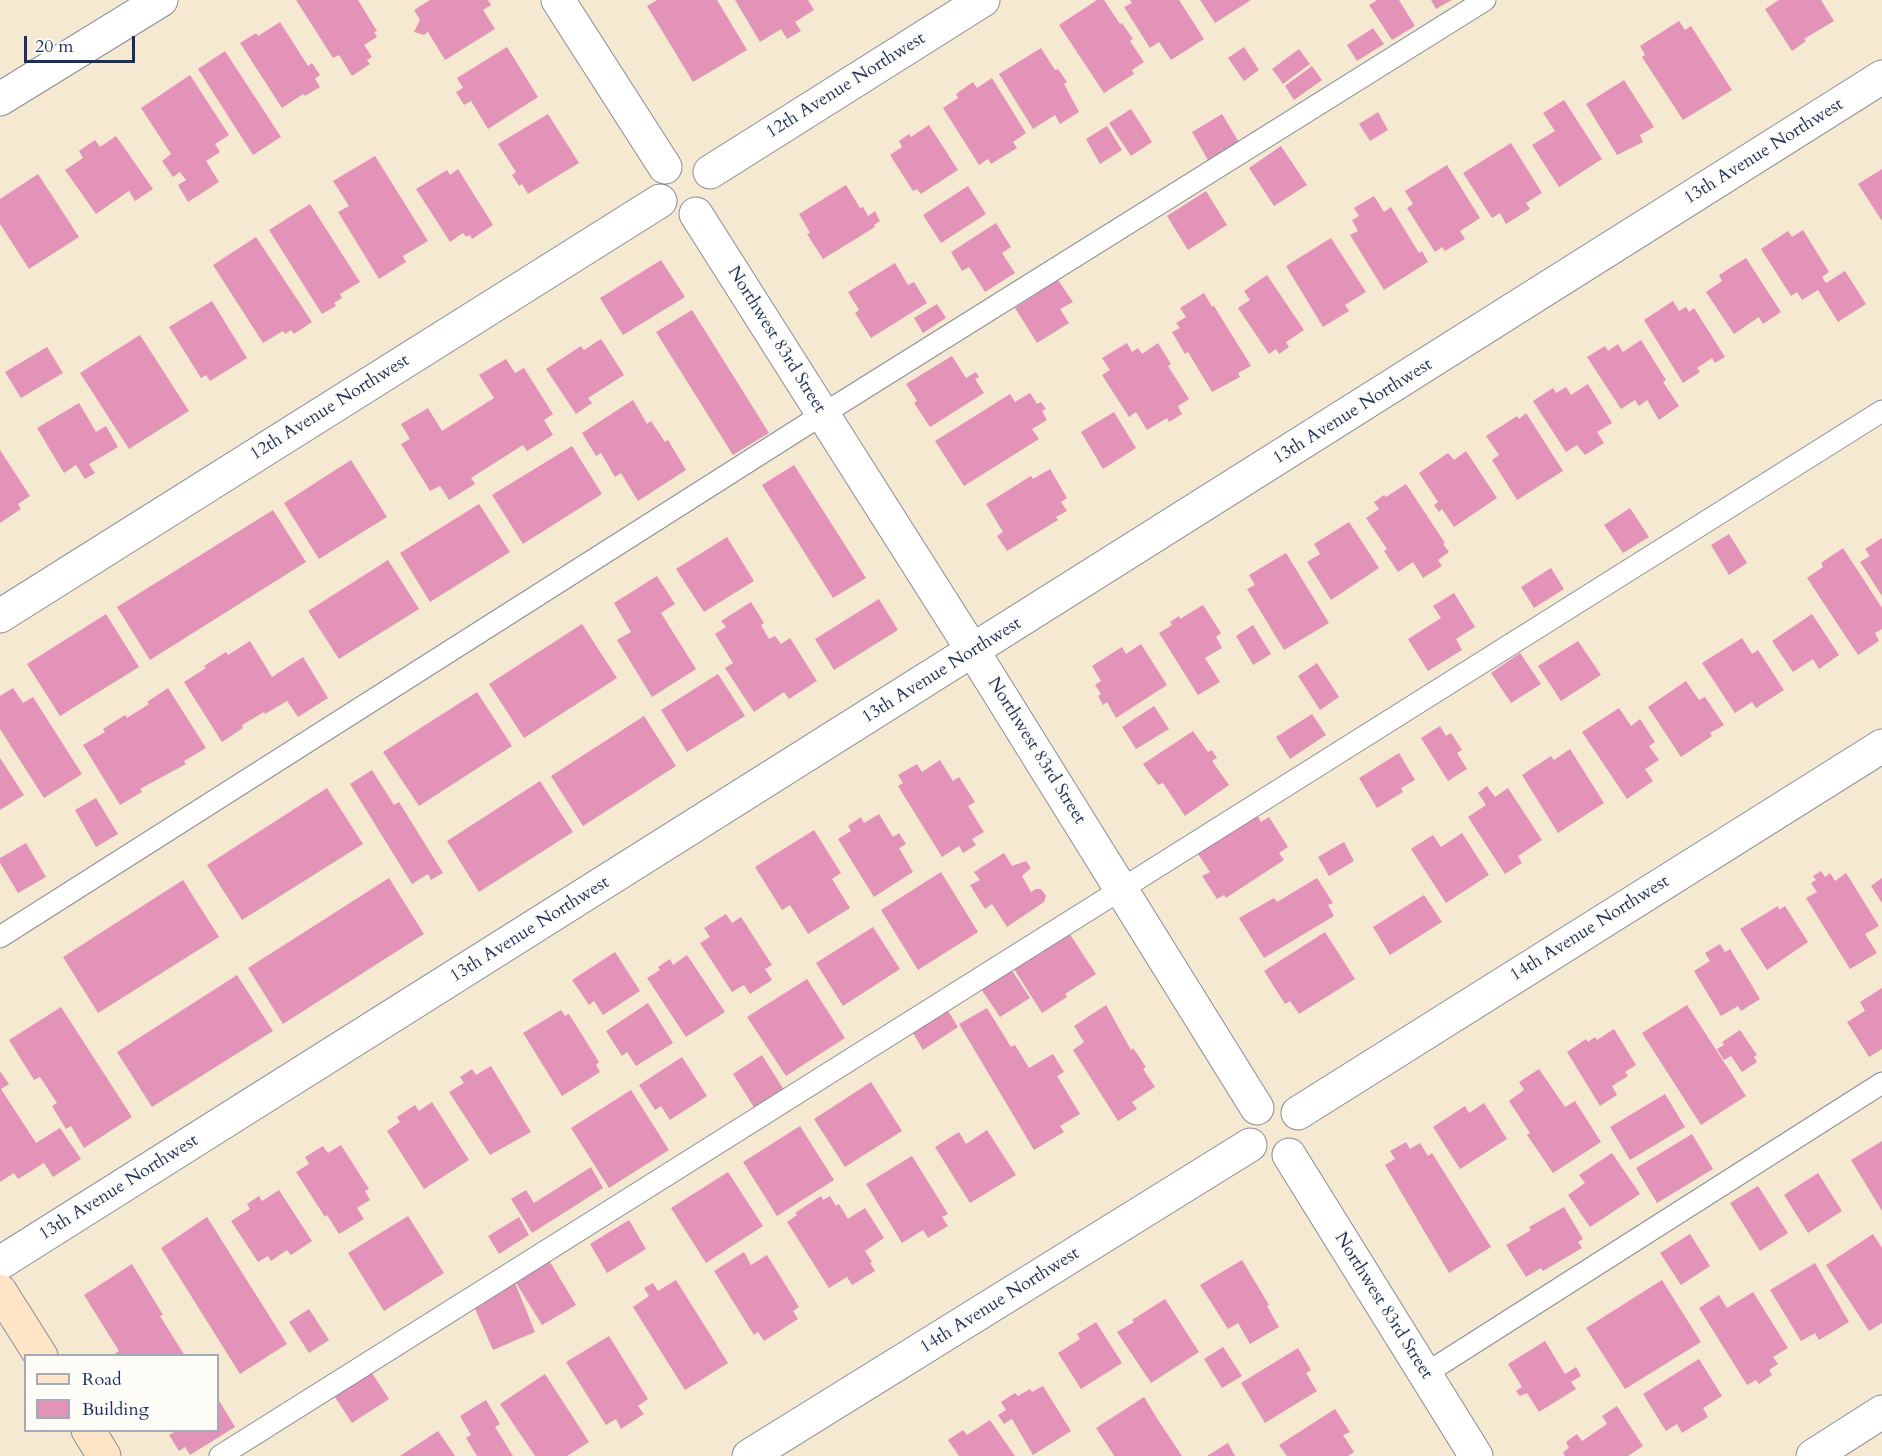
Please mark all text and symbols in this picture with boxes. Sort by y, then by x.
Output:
scale bar [27,24,138,62]
street label: 12th Avenue Northwest [762,28,930,144]
text: 20 m [35,34,74,59]
street label: 13th Avenue Northwest [1680,94,1848,210]
street label: Northwest 83rd Street [722,263,830,417]
street label: 12th Avenue Northwest [246,350,414,466]
street label: 13th Avenue Northwest [1269,354,1437,470]
street label: 13th Avenue Northwest [858,613,1026,729]
street label: Northwest 83rd Street [982,674,1090,828]
street label: 14th Avenue Northwest [1506,871,1674,987]
street label: 13th Avenue Northwest [446,872,614,988]
street label: 13th Avenue Northwest [35,1130,203,1246]
street label: Northwest 83rd Street [1329,1229,1437,1383]
street label: 14th Avenue Northwest [916,1243,1084,1359]
legend [24,1354,219,1432]
text: Road [82,1367,122,1392]
text: Building [82,1397,149,1422]

